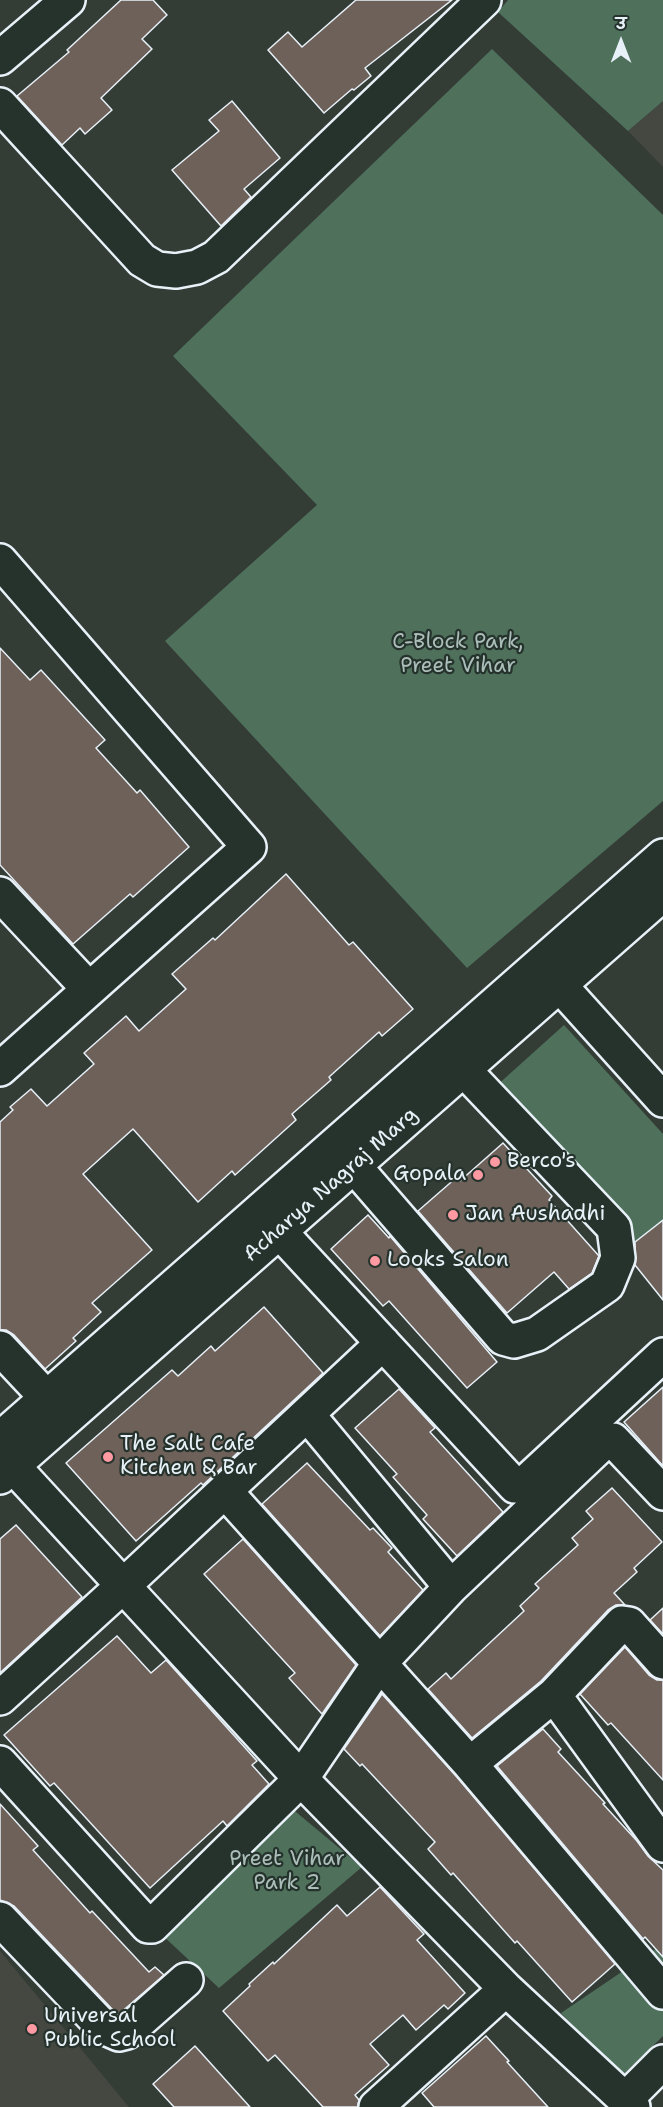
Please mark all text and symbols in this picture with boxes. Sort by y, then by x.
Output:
north arrow [591,12,651,72]
text: उ [616,13,626,34]
park label: C-Block Park, Preet Vihar [392,630,524,680]
street label: Acharya Nagraj Marg [239,1102,423,1268]
place label: Berco's [507,1149,576,1175]
marker: Berco's [488,1155,502,1169]
place label: Gopala [393,1162,466,1188]
marker: Gopala [471,1168,485,1182]
place label: Jan Aushadhi [465,1202,605,1228]
marker: Jan Aushadhi [446,1208,460,1222]
place label: Looks Salon [387,1248,509,1274]
marker: Looks Salon [368,1254,382,1268]
place label: The Salt Cafe Kitchen & Bar [120,1432,257,1482]
marker: The Salt Cafe Kitchen & Bar [101,1450,115,1464]
park label: Preet Vihar Park 2 [229,1847,345,1897]
place label: Universal Public School [44,2004,176,2054]
marker: Universal Public School [25,2022,39,2036]

